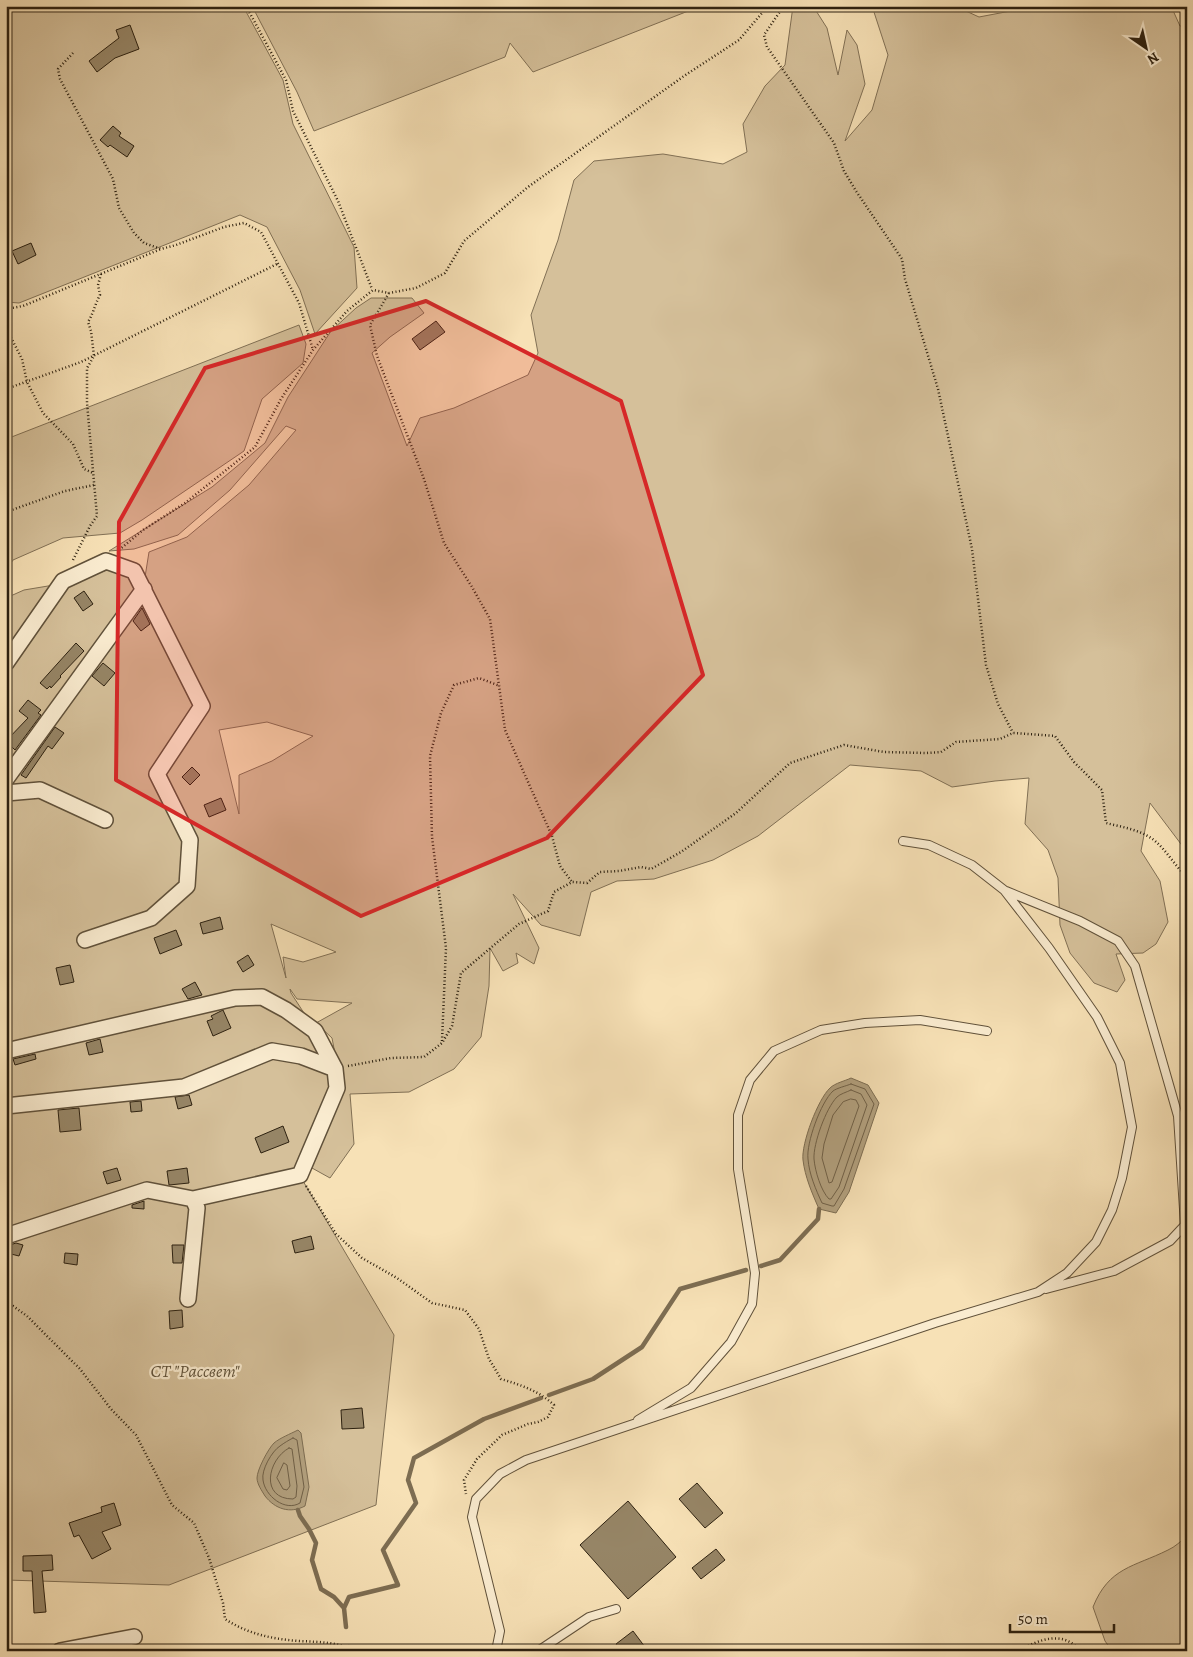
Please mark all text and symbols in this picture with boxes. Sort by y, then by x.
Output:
north arrow [1120,22,1170,72]
text: N [1143,48,1163,69]
park label: СТ "Рассвет" [150,1359,240,1383]
scale bar [1010,1602,1114,1634]
text: 50 m [1018,1609,1048,1629]

